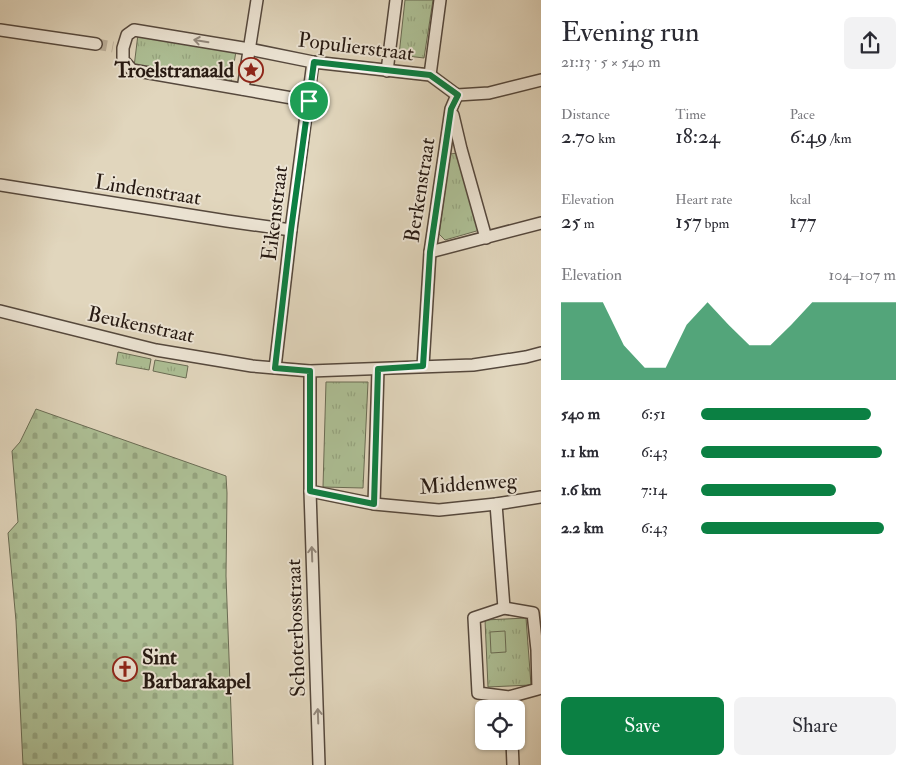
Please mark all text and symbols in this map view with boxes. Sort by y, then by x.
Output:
text: Evening run [561,15,699,50]
button: share [844,17,896,69]
street label: Populierstraat [296,26,416,68]
one-way arrow [194,36,210,46]
text: 21:13 · 5 × 540 m [561,52,661,72]
place label: Troelstranaald [113,57,235,84]
place icon: Troelstranaald [238,57,264,83]
pin [288,80,330,122]
icon: arrive [295,87,323,115]
text: Distance [561,106,610,123]
text: Time [675,106,706,123]
text: Pace [790,106,815,123]
text: 2.70 [561,123,595,150]
text: 18:24 [675,123,720,150]
text: 6:49 [790,123,828,150]
text: km [595,130,616,147]
text: /km [828,130,852,147]
street label: Berkenstraat [398,136,442,244]
street label: Eikenstraat [256,164,294,262]
street label: Lindenstraat [93,168,203,212]
text: Elevation [561,191,614,208]
text: Heart rate [675,191,732,208]
text: kcal [790,191,811,208]
text: 25 [561,208,581,235]
text: 157 [675,208,702,235]
text: 177 [790,208,816,235]
text: m [581,215,595,232]
text: bpm [702,215,729,232]
text: Elevation [561,265,622,285]
text: 104–107 m [829,265,896,285]
street label: Beukenstraat [85,300,197,350]
text: 540 m [561,404,600,424]
text: 6:51 [641,404,666,424]
text: 1.1 km [561,442,599,462]
text: 6:43 [641,442,668,462]
street label: Middenweg [418,467,518,501]
text: 1.6 km [561,480,601,500]
text: 7:14 [641,480,667,500]
text: 2.2 km [561,518,604,538]
text: 6:43 [641,518,668,538]
one-way arrow [307,546,317,562]
street label: Schoterbosstraat [280,558,312,698]
place label: Sint Barbarakapel [142,644,252,695]
church icon: Sint Barbarakapel [112,656,138,682]
button: Save [561,697,724,755]
button: Share [734,697,896,755]
map controls [475,700,525,750]
button: locate [475,700,525,750]
one-way arrow [313,709,322,725]

